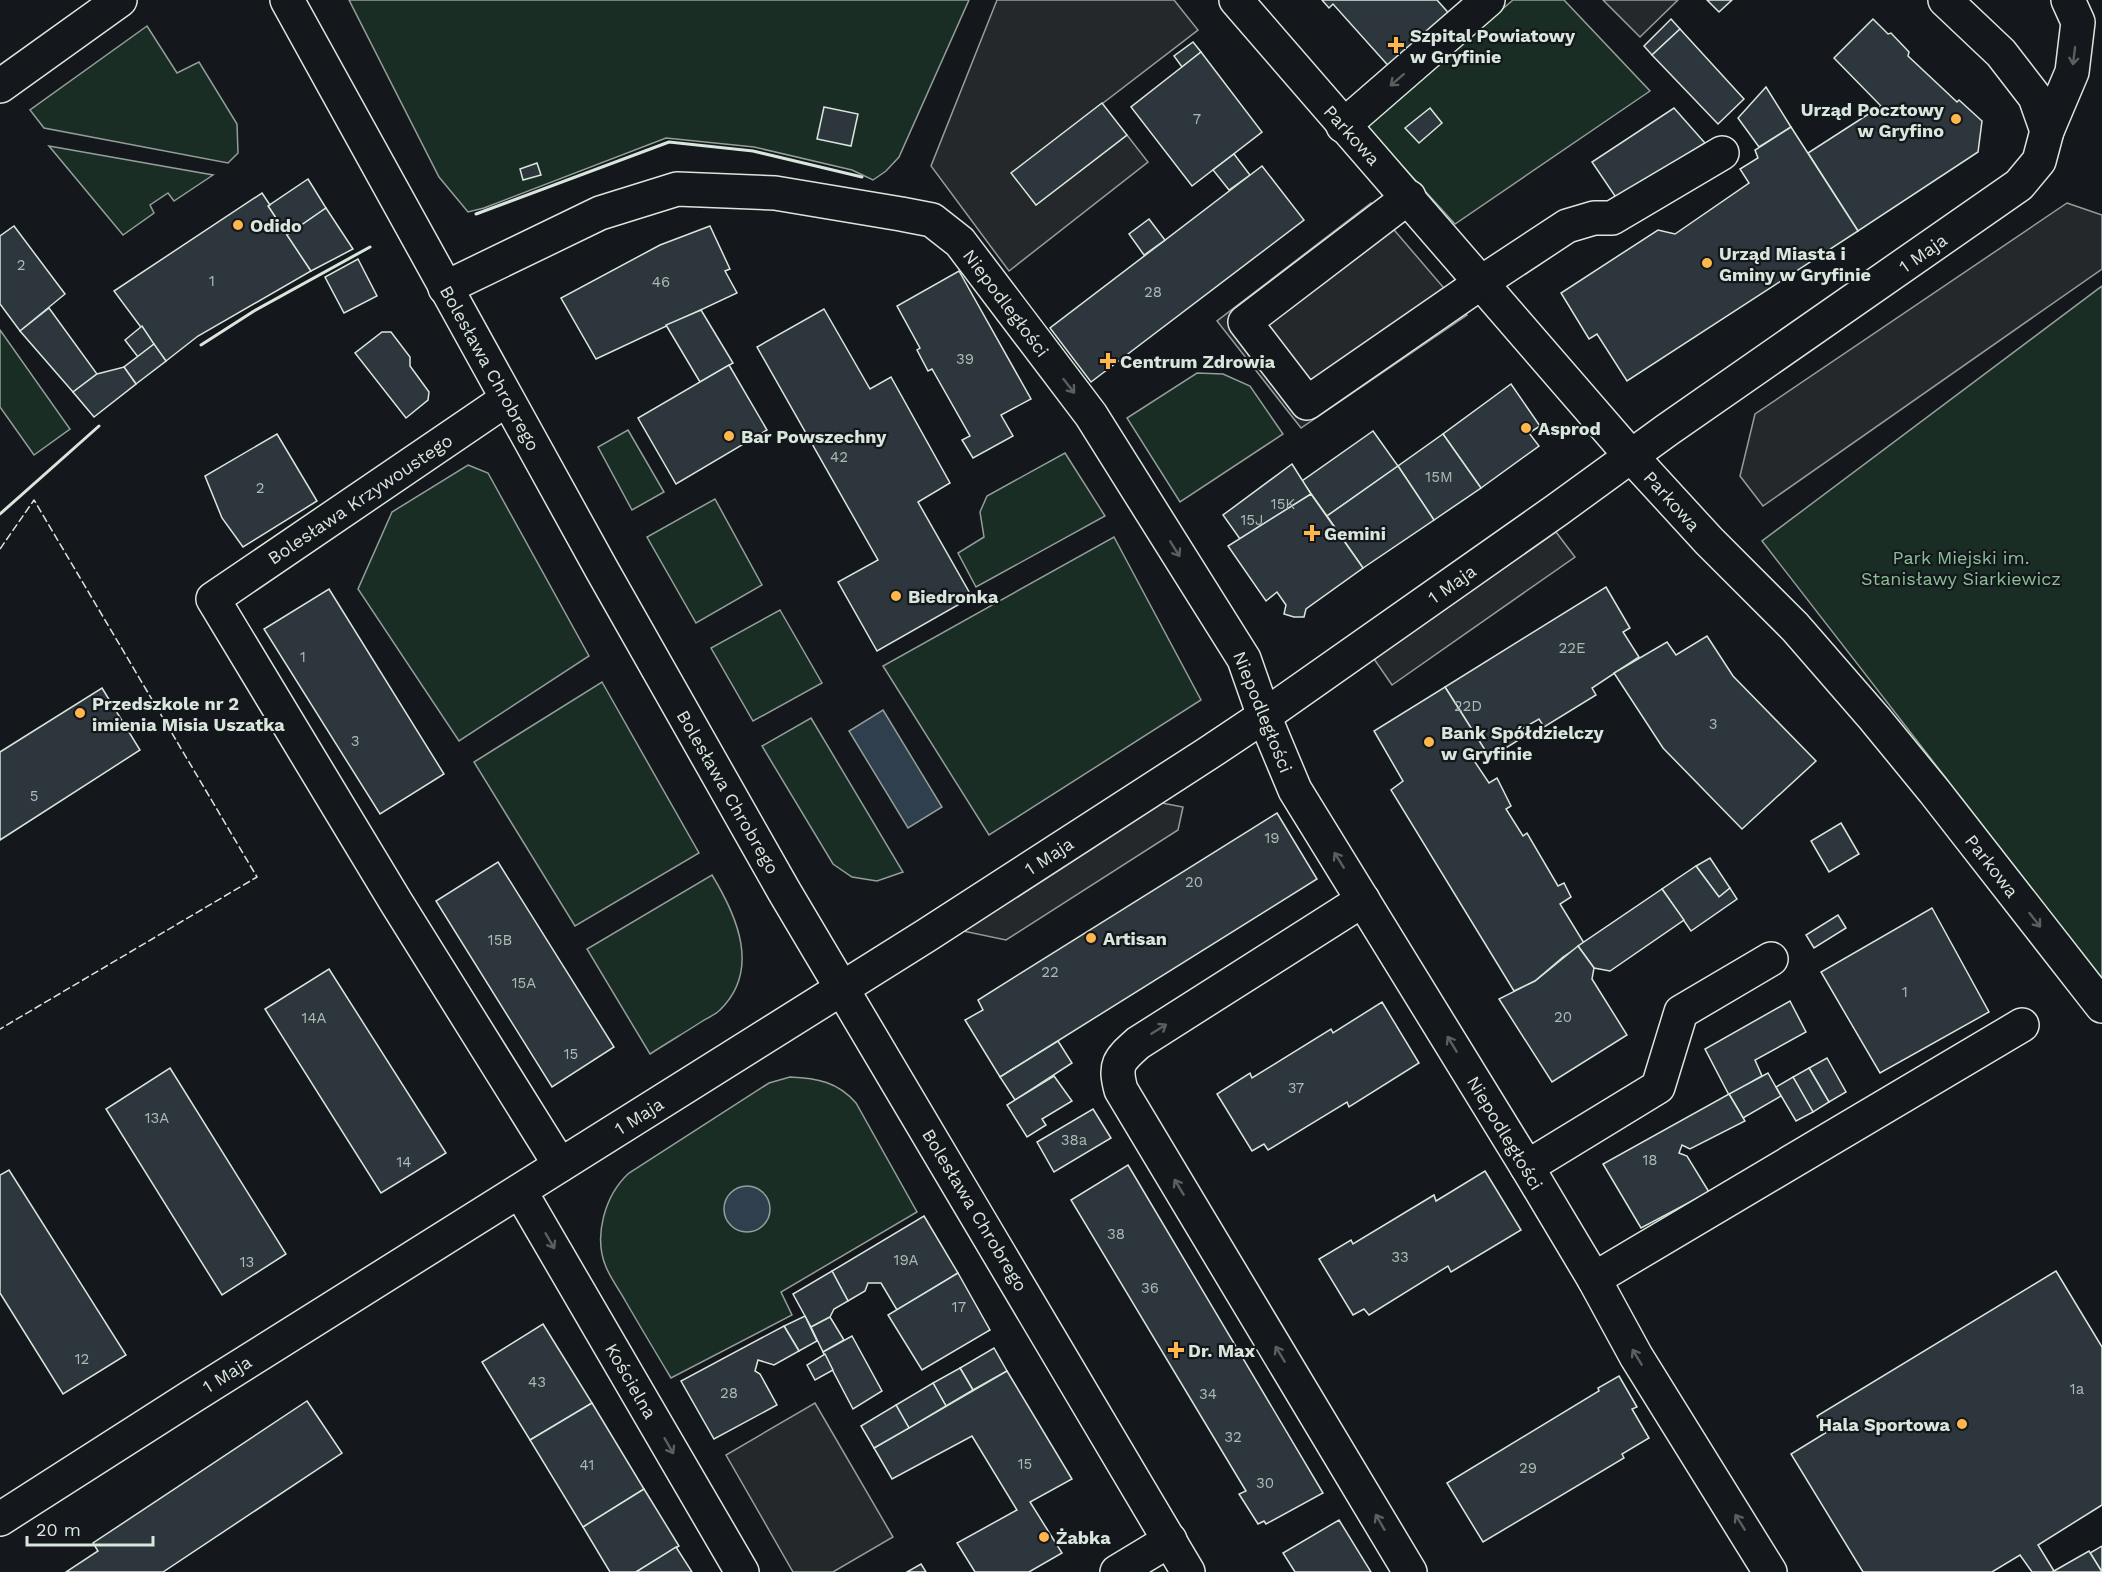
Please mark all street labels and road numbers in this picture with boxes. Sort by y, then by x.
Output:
street label: Parkowa [1319,100,1385,170]
street label: 1 Maja [1895,229,1951,277]
street label: Niepodległości [959,245,1053,361]
street label: Bolesława Chrobrego [436,282,544,454]
street label: Bolesława Krzywoustego [264,429,456,569]
street label: Parkowa [1639,466,1705,536]
street label: 1 Maja [1424,560,1480,608]
street label: Niepodległości [1229,648,1297,776]
street label: Bolesława Chrobrego [672,706,784,878]
street label: Parkowa [1961,830,2023,902]
street label: 1 Maja [1021,833,1077,879]
street label: Niepodległości [1463,1072,1547,1194]
street label: 1 Maja [611,1093,667,1139]
street label: Bolesława Chrobrego [918,1125,1032,1295]
street label: Kościelna [601,1340,661,1422]
street label: 1 Maja [199,1351,255,1397]

